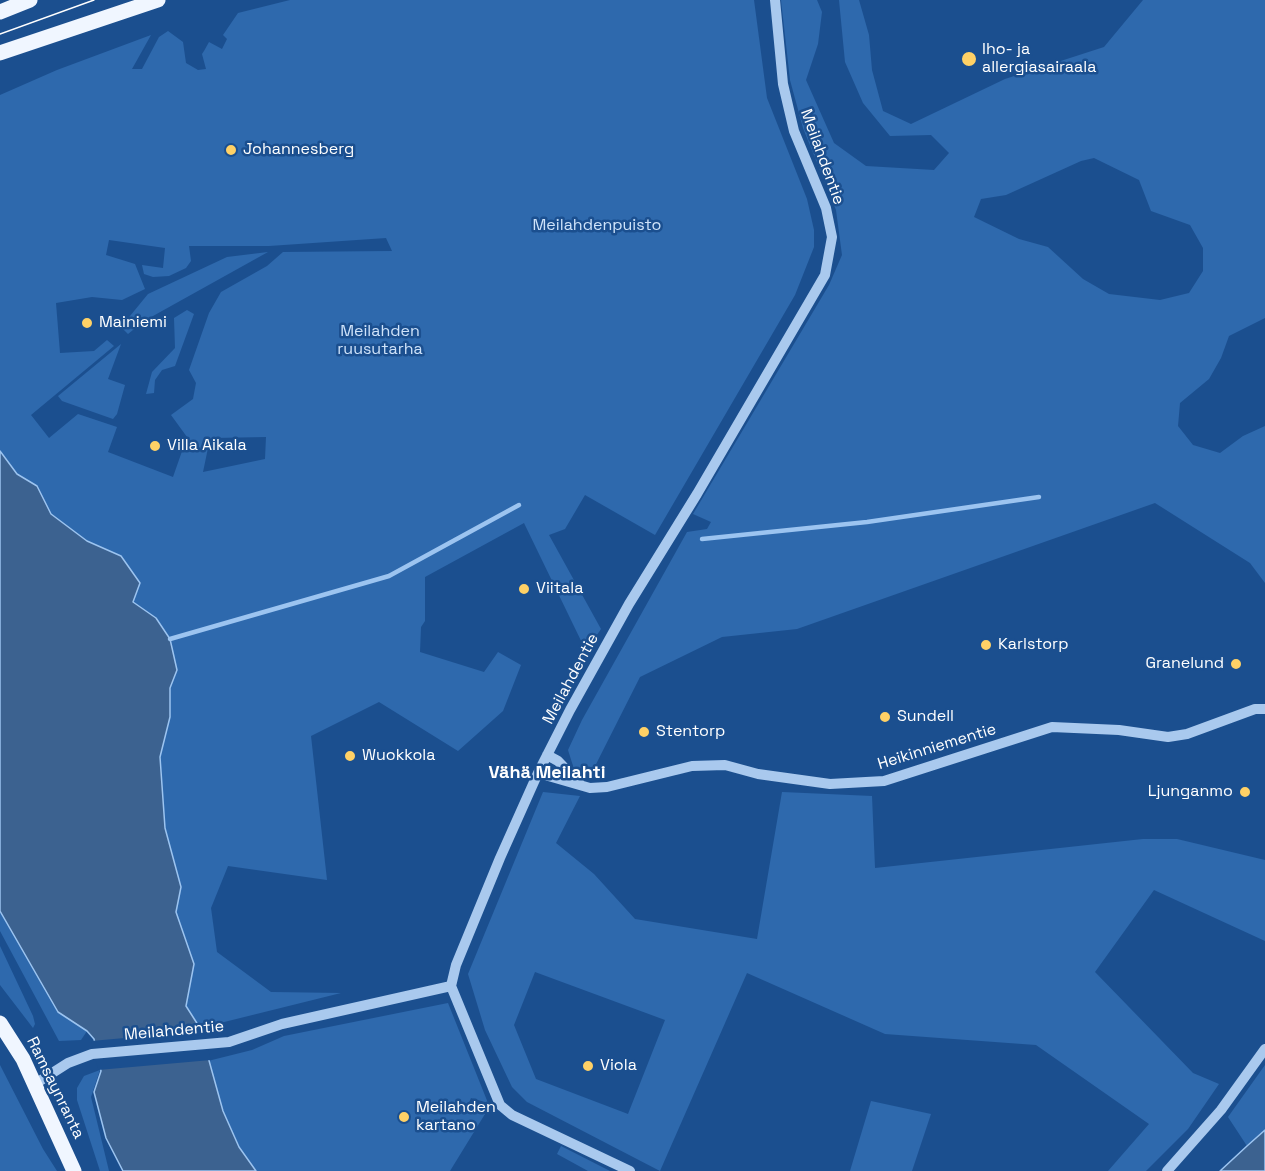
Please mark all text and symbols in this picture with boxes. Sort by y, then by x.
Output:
place label: Iho- ja allergiasairaala [982,40,1096,78]
marker: Iho- ja allergiasairaala [960,50,978,68]
street label: Meilahdentie [796,107,848,207]
place label: Johannesberg [243,140,354,160]
marker: Johannesberg [224,143,238,157]
park label: Meilahdenpuisto [533,216,661,236]
place label: Mainiemi [99,313,167,333]
marker: Mainiemi [80,316,94,330]
park label: Meilahden ruusutarha [337,322,423,360]
place label: Villa Aikala [167,436,247,456]
marker: Villa Aikala [148,439,162,453]
place label: Viitala [536,579,583,599]
marker: Viitala [517,582,531,596]
street label: Meilahdentie [539,630,603,728]
place label: Karlstorp [998,635,1068,655]
marker: Karlstorp [979,638,993,652]
place label: Granelund [1145,654,1224,674]
marker: Granelund [1229,657,1243,671]
place label: Sundell [897,707,954,727]
marker: Sundell [878,710,892,724]
street label: Heikinniementie [875,720,999,774]
place label: Stentorp [656,722,725,742]
marker: Stentorp [637,725,651,739]
place label: Wuokkola [362,746,435,766]
marker: Wuokkola [343,749,357,763]
district label: Vähä Meilahti [488,762,606,784]
place label: Ljunganmo [1148,782,1233,802]
marker: Ljunganmo [1238,785,1252,799]
street label: Meilahdentie [123,1017,225,1045]
street label: Ramsaynranta [22,1034,88,1142]
place label: Viola [600,1056,637,1076]
marker: Viola [581,1059,595,1073]
place label: Meilahden kartano [416,1098,496,1136]
marker: Meilahden kartano [397,1110,411,1124]

